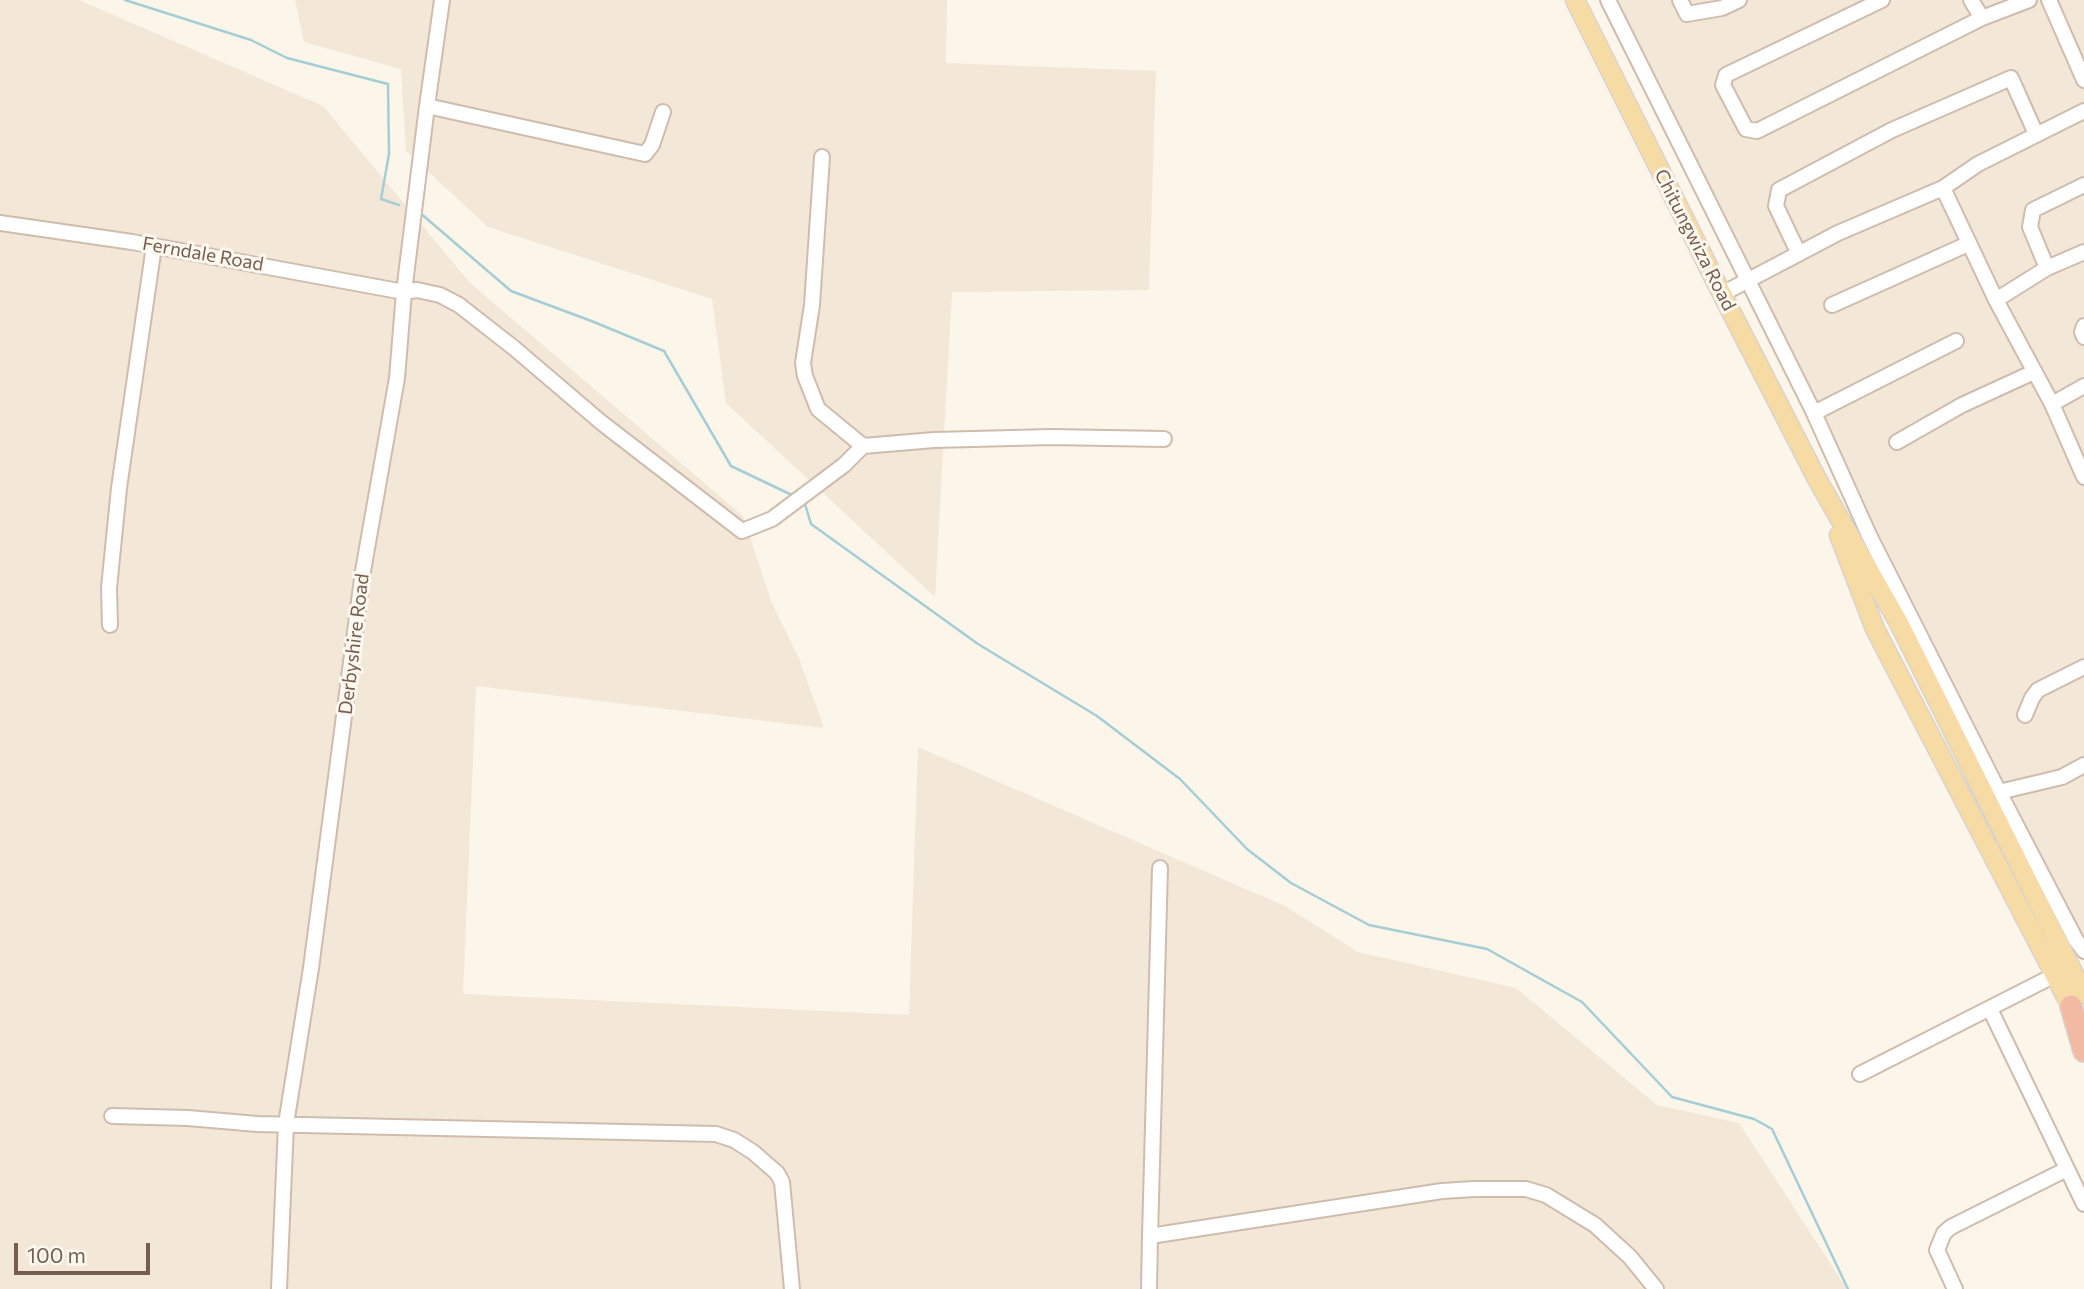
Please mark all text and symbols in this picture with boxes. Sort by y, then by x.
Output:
street label: Chitungwiza Road [1649,165,1741,315]
street label: Ferndale Road [141,232,265,276]
street label: Derbyshire Road [334,572,374,716]
scale bar [18,1230,154,1274]
text: 100 m [27,1242,86,1267]

